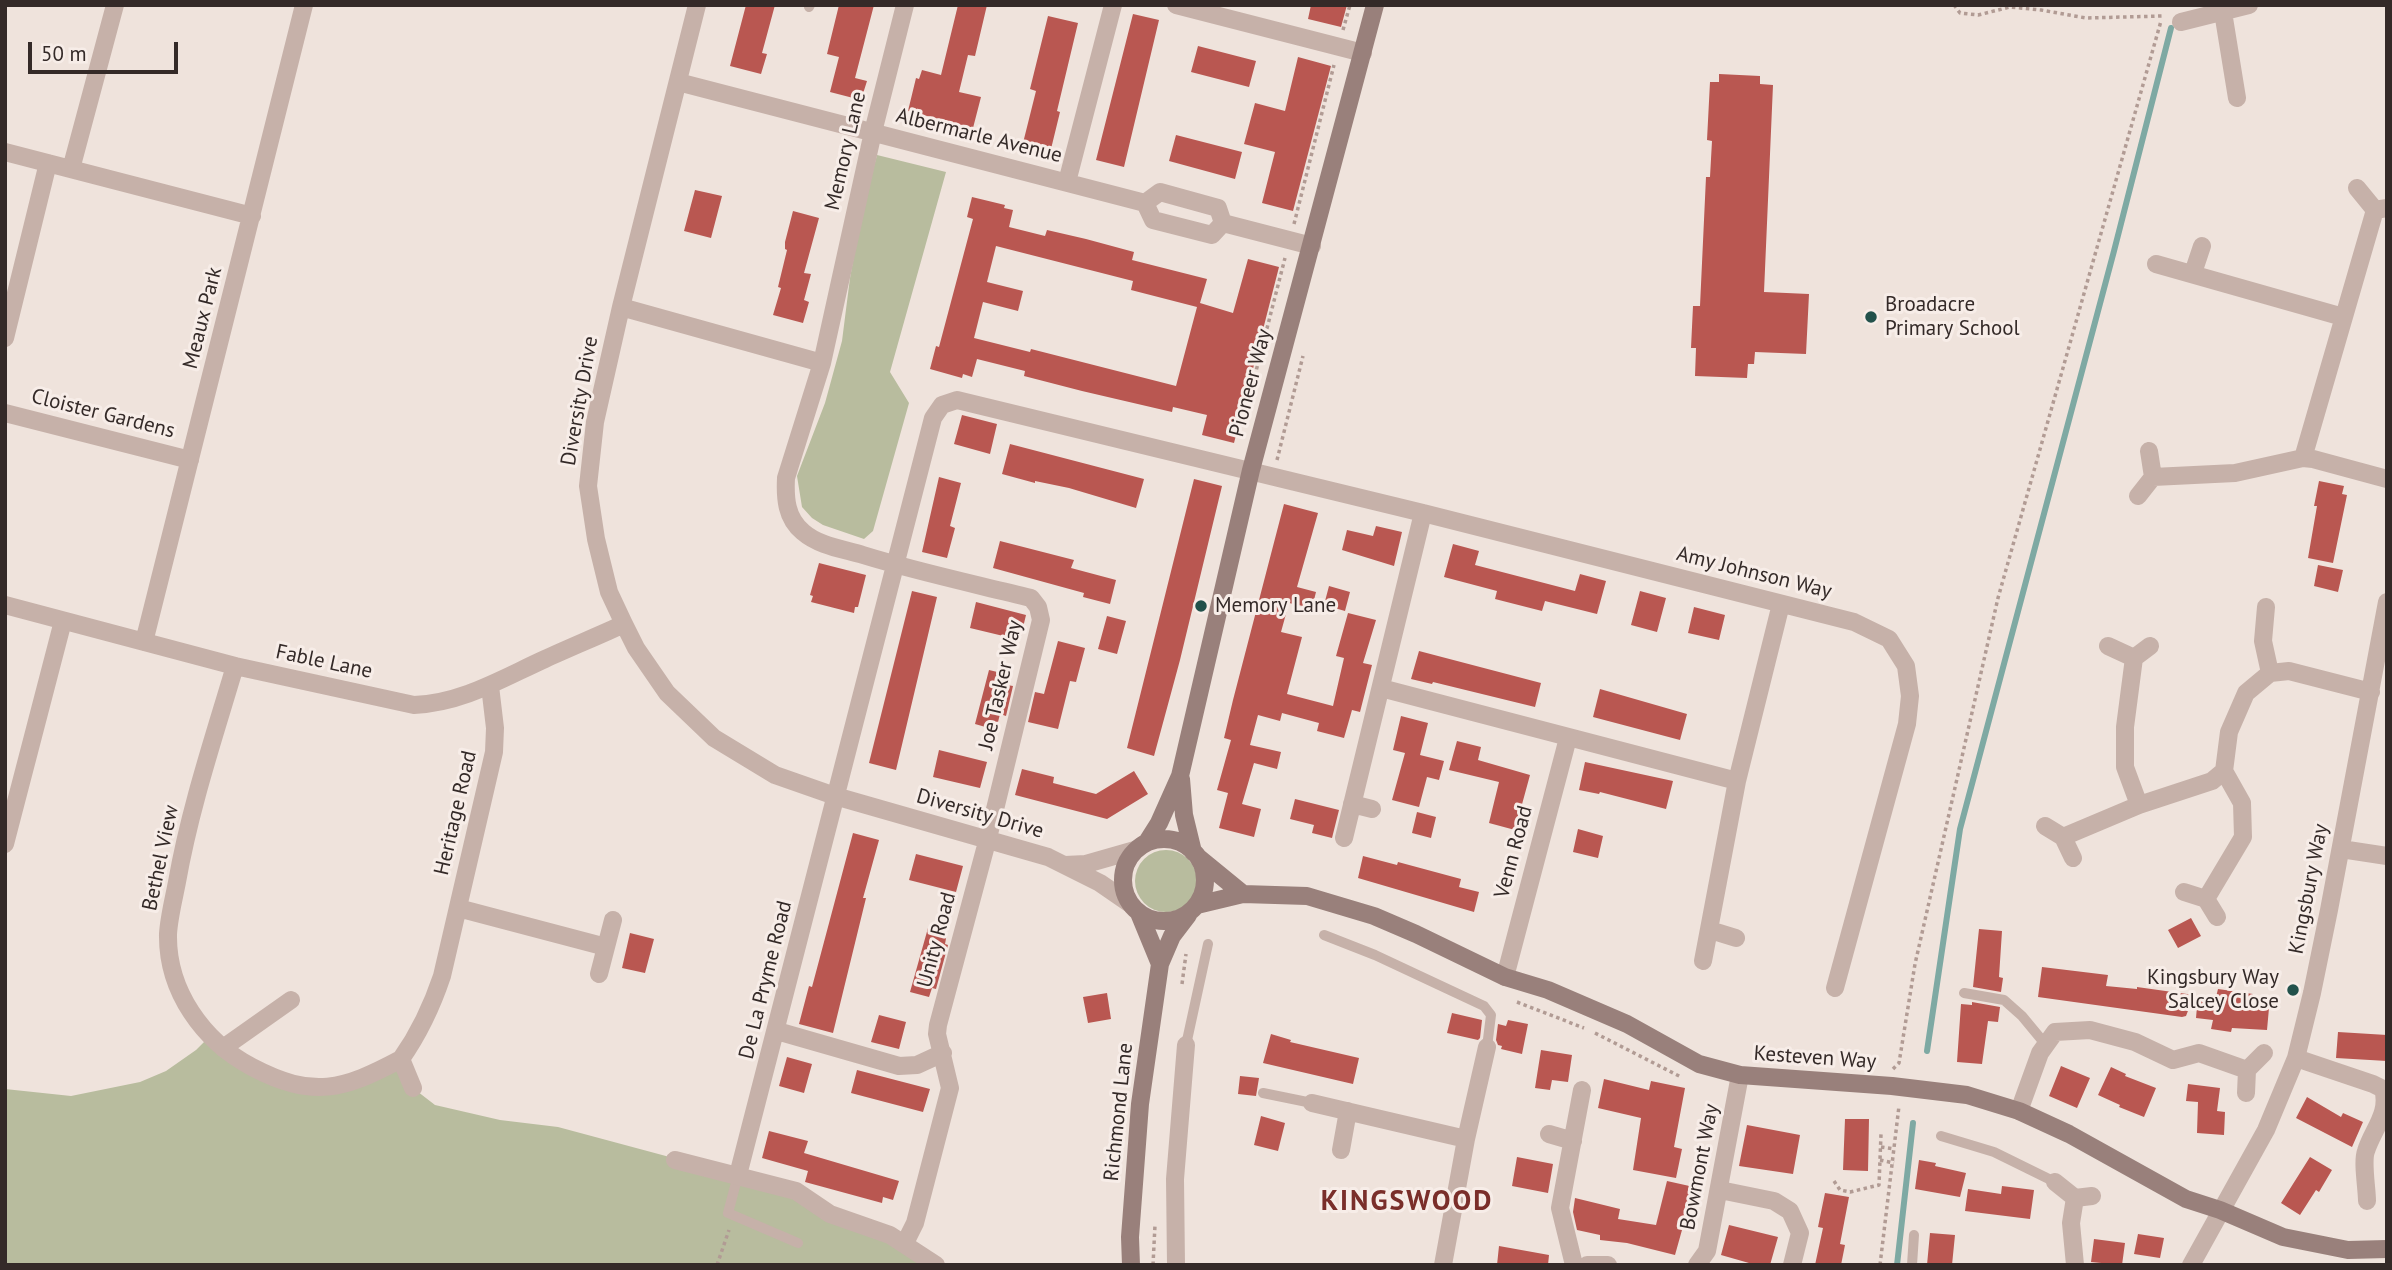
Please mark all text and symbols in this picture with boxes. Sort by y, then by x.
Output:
scale bar [32,28,182,72]
text: 50 m [41,40,87,67]
street label: Memory Lane [820,89,872,213]
street label: Albermarle Avenue [893,103,1065,169]
street label: Meaux Park [178,264,228,372]
place label: Broadacre Primary School [1885,292,2020,342]
marker: Broadacre Primary School [1863,309,1879,325]
street label: Pioneer Way [1225,326,1277,440]
street label: Diversity Drive [556,334,604,468]
street label: Cloister Gardens [29,384,177,444]
street label: Amy Johnson Way [1674,542,1834,604]
place label: Memory Lane [1215,593,1336,619]
marker: Memory Lane [1193,598,1209,614]
street label: Joe Tasker Way [974,618,1028,752]
street label: Fable Lane [273,639,375,685]
street label: Heritage Road [429,748,483,878]
street label: Diversity Drive [914,784,1046,844]
street label: Bethel View [138,803,184,913]
street label: Venn Road [1490,803,1538,901]
street label: Kingsbury Way [2284,822,2334,956]
street label: Unity Road [912,890,962,990]
street label: De La Pryme Road [734,898,798,1062]
place label: Kingsbury Way Salcey Close [2147,965,2279,1015]
marker: Kingsbury Way Salcey Close [2285,982,2301,998]
street label: Kesteven Way [1753,1041,1877,1075]
street label: Richmond Lane [1099,1042,1139,1182]
street label: Bowmont Way [1675,1102,1725,1232]
district label: KINGSWOOD [1322,1185,1492,1219]

